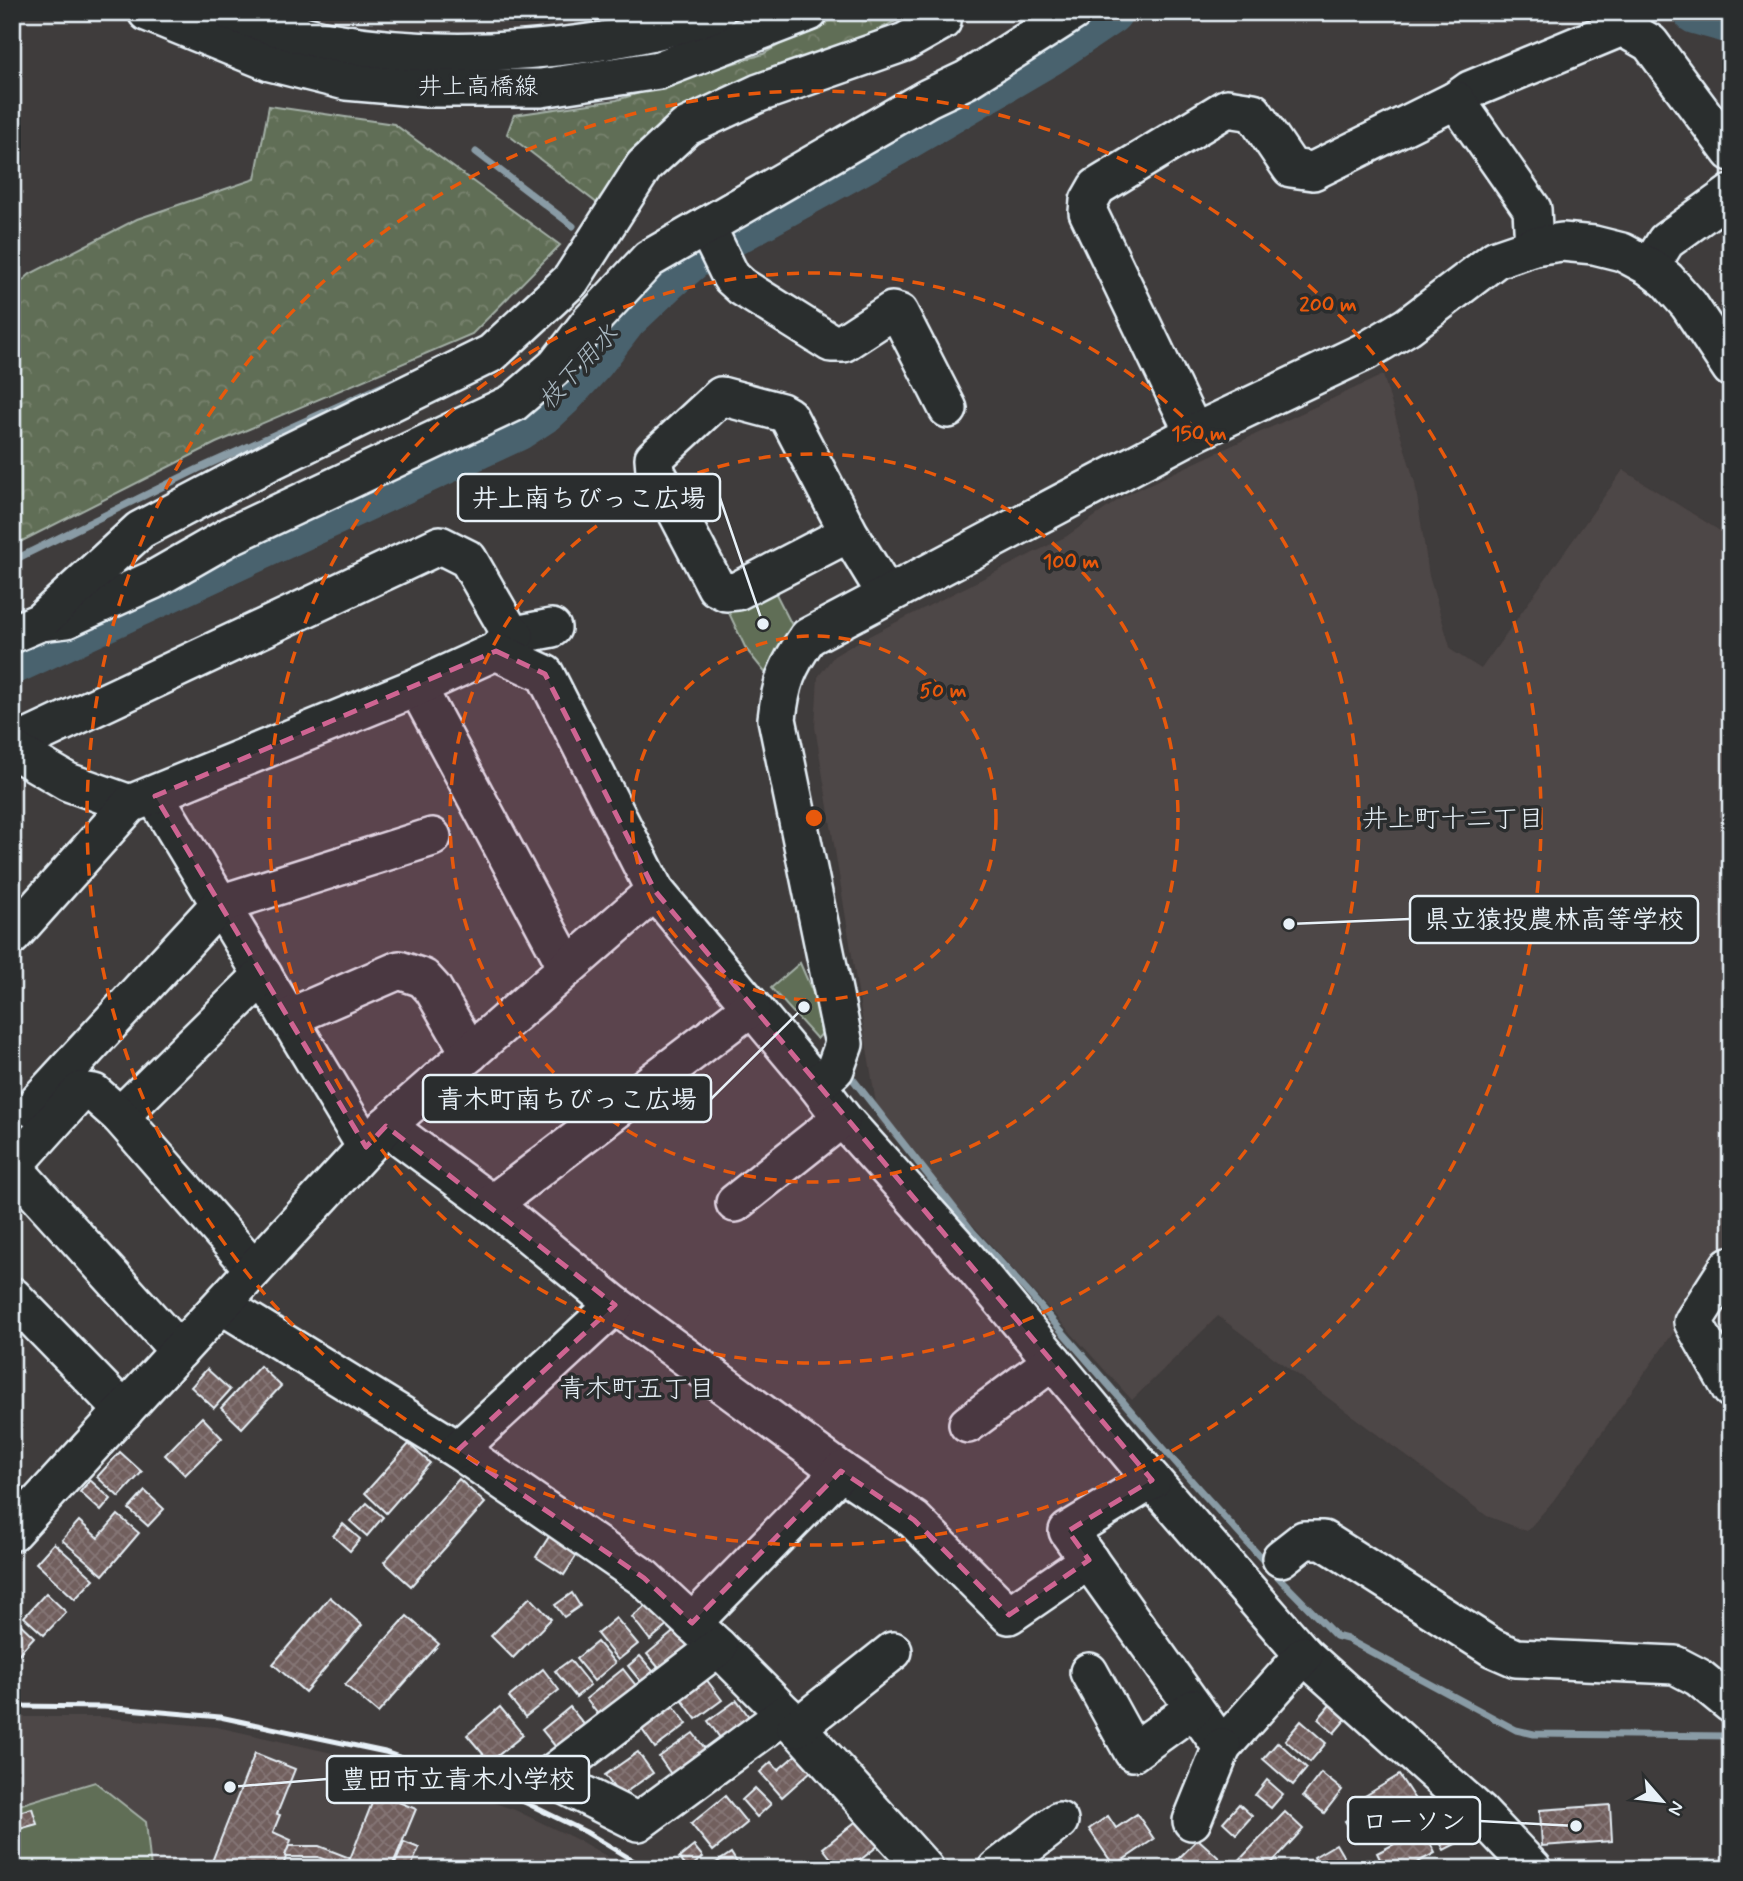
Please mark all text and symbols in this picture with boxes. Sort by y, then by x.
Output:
street label: 井上高橋線 [418,72,538,103]
text: 200 m [1299,291,1357,319]
water label: 枝下用水 [531,318,627,418]
text: 150 m [1171,420,1227,448]
callout: 井上南ちびっこ広場 [458,474,720,521]
text: 井上南ちびっこ広場 [472,483,706,517]
text: 100 m [1043,548,1099,576]
text: 50 m [920,677,967,705]
district label: 井上町十二丁目 [1362,803,1544,837]
centre of rings [802,806,826,830]
callout: 県立猿投農林高等学校 [1410,896,1698,943]
text: 県立猿投農林高等学校 [1424,904,1684,938]
callout: 青木町南ちびっこ広場 [423,1075,711,1122]
text: 青木町南ちびっこ広場 [437,1084,697,1118]
district label: 青木町五丁目 [559,1373,715,1407]
callout: 豊田市立青木小学校 [327,1756,589,1803]
text: 豊田市立青木小学校 [341,1764,575,1798]
north arrow [1628,1766,1698,1836]
callout: ローソン [1348,1797,1480,1844]
text: N [1662,1797,1690,1820]
text: ローソン [1362,1806,1466,1840]

